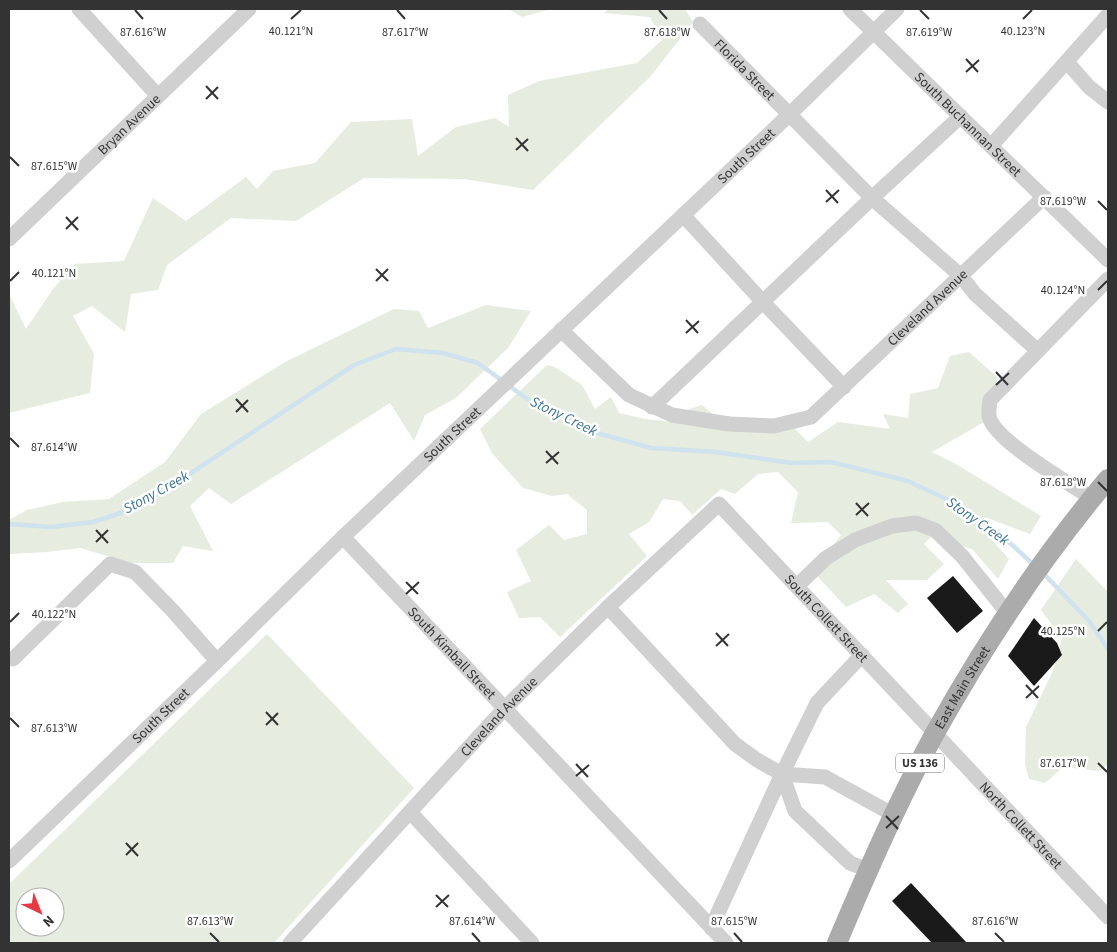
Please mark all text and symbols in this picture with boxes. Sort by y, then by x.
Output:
text: 40.121°N [269,23,313,40]
text: 40.123°N [1001,23,1045,40]
text: 87.616°W [120,24,167,41]
text: 87.617°W [382,24,429,41]
text: 87.618°W [644,24,691,41]
text: 87.619°W [906,24,953,41]
street label: Florida Street [709,35,779,106]
street label: South Buchannan Street [909,68,1026,182]
street label: Bryan Avenue [94,90,166,160]
street label: South Street [713,124,780,189]
text: 87.615°W [31,158,78,175]
text: 87.619°W [1040,193,1087,210]
text: 40.121°N [32,265,76,282]
street label: Cleveland Avenue [883,265,973,351]
text: 40.124°N [1041,282,1085,299]
water label: Stony Creek [527,391,602,442]
street label: South Street [419,402,486,467]
text: 87.614°W [31,439,78,456]
water label: Stony Creek [120,465,194,519]
text: 87.618°W [1040,474,1087,491]
water label: Stony Creek [942,492,1014,551]
street label: South Collett Street [779,570,873,667]
street label: South Kimball Street [403,603,500,704]
text: 40.122°N [32,606,76,623]
text: 40.125°N [1041,623,1085,640]
street label: East Main Street [930,642,996,733]
street label: Cleveland Avenue [456,672,542,762]
street label: South Street [128,683,194,749]
text: 87.613°W [31,720,78,737]
road number: US 136 [896,754,944,772]
text: 87.617°W [1040,755,1087,772]
street label: North Collett Street [974,778,1067,874]
north arrow [15,887,65,937]
text: N [38,910,58,931]
text: 87.613°W [187,913,234,930]
text: 87.614°W [449,913,496,930]
text: 87.615°W [711,913,758,930]
text: 87.616°W [972,913,1019,930]

